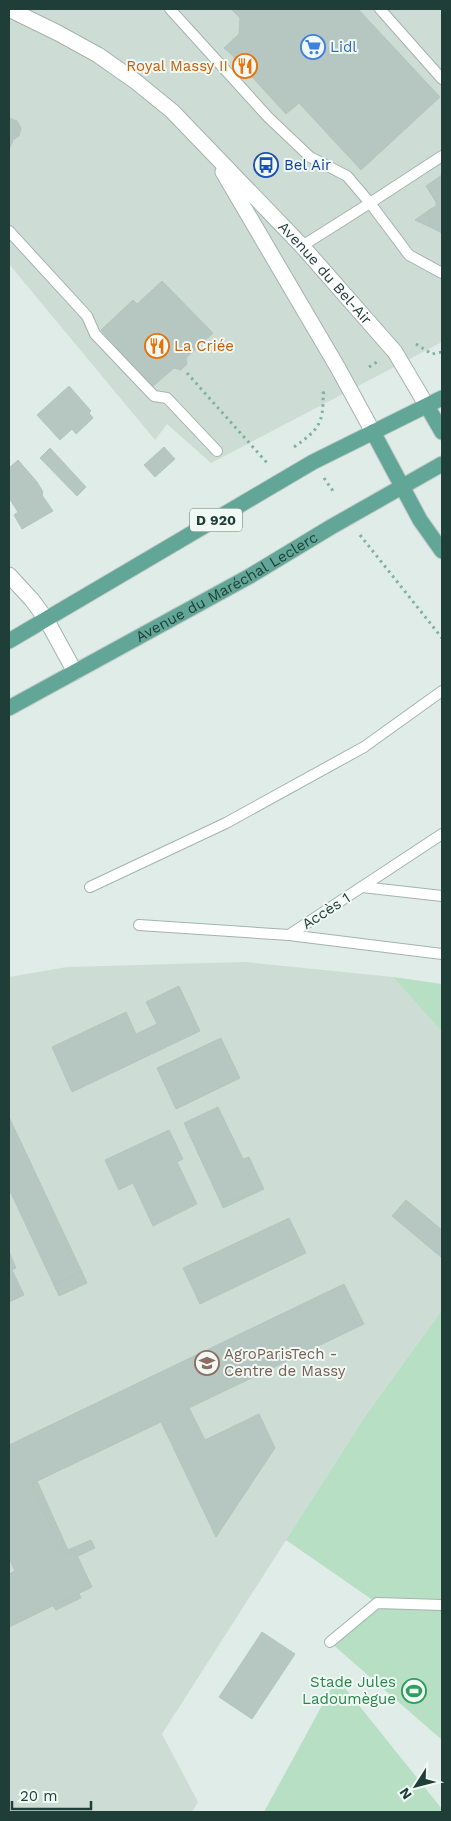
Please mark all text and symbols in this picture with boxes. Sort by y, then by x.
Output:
supermarket icon: Lidl [300,34,326,60]
place label: Lidl [330,38,357,56]
restaurant icon: Royal Massy II [232,53,258,79]
place label: Royal Massy II [126,57,228,75]
bus stop icon: Bel Air [253,152,279,178]
place label: Bel Air [284,156,331,174]
street label: Avenue du Bel-Air [274,218,376,328]
restaurant icon: La Criée [144,333,170,359]
place label: La Criée [174,337,234,355]
road number: D 920 [190,508,242,532]
street label: Avenue du Maréchal Leclerc [132,528,321,646]
street label: Accès 1 [299,889,353,933]
place label: AgroParisTech - Centre de Massy [224,1345,346,1380]
school or university icon: AgroParisTech - Centre de Massy [194,1350,220,1376]
place label: Stade Jules Ladoumègue [302,1673,396,1708]
sports icon: Stade Jules Ladoumègue [401,1678,427,1704]
north arrow [391,1761,441,1811]
scale bar [12,1778,91,1810]
text: N [396,1785,415,1803]
text: 20 m [20,1787,58,1805]

